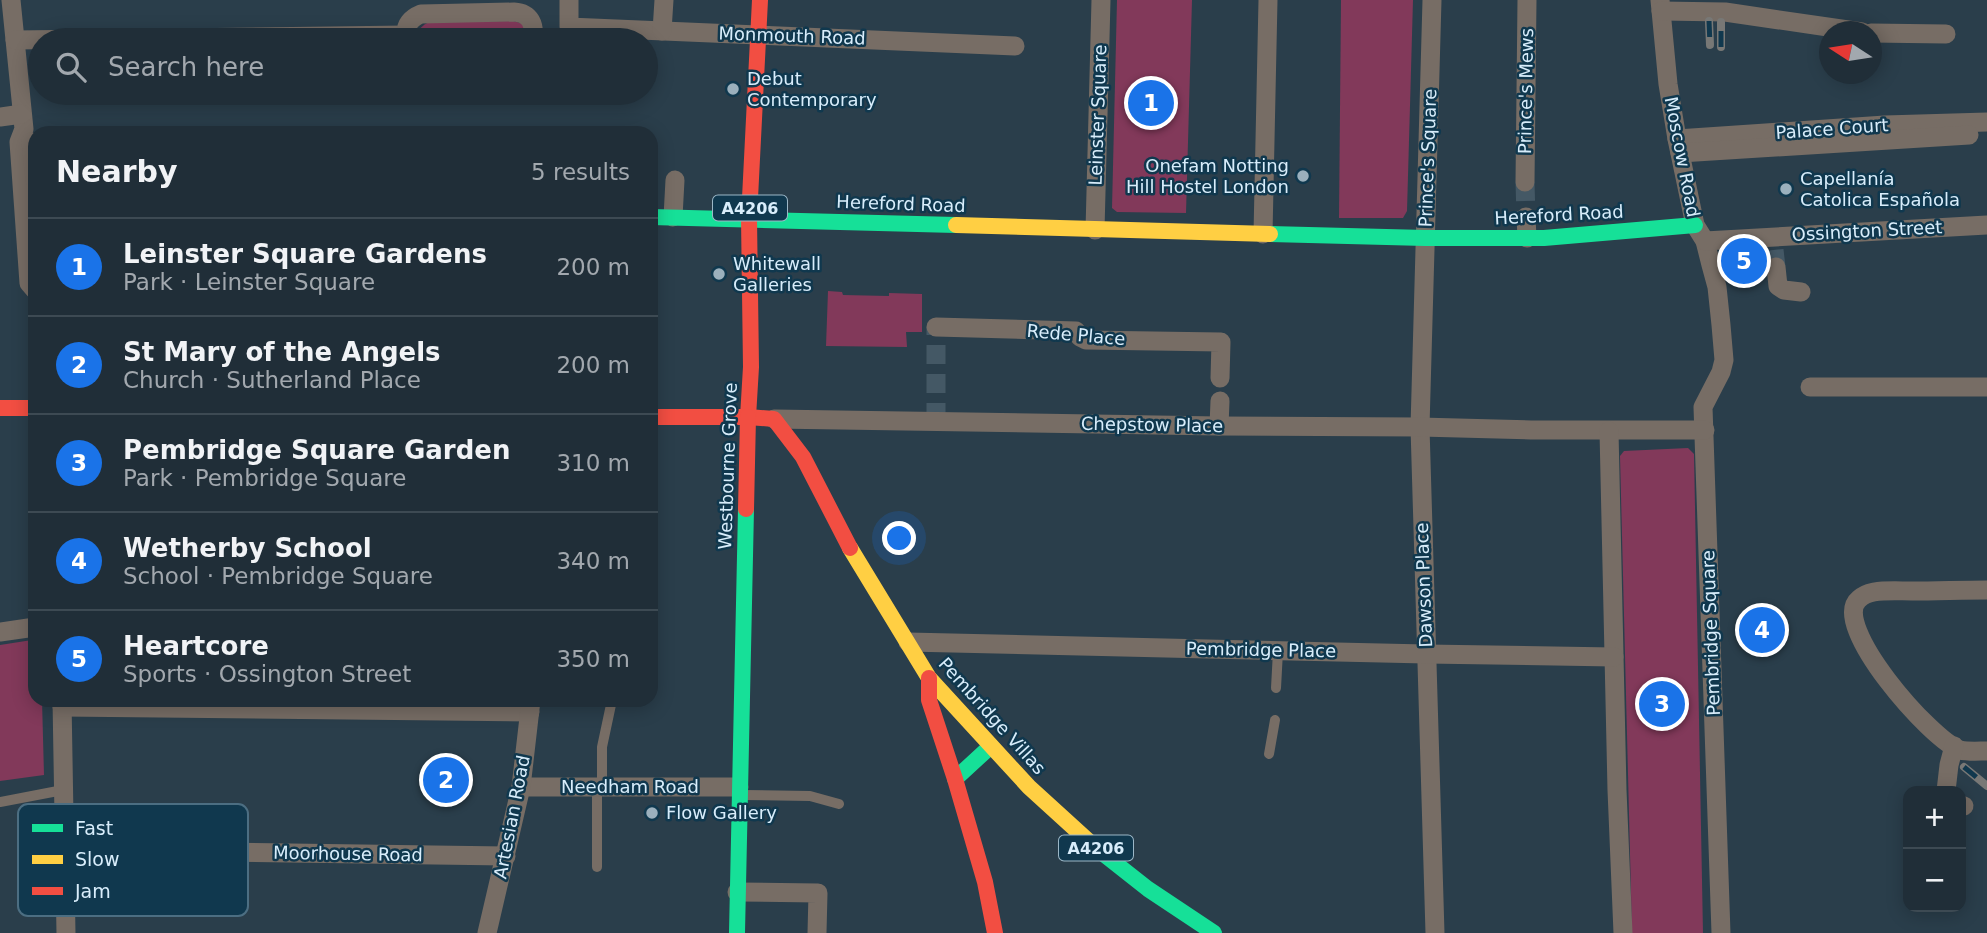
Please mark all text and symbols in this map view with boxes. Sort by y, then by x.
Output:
north arrow [1819,21,1882,84]
street label: Monmouth Road [718,22,866,49]
search box [28,28,658,105]
street label: Prince's Mews [1514,28,1537,154]
street label: Leinster Square [1085,44,1110,186]
icon: search [52,48,90,86]
text: Search here [108,52,264,82]
place label: Debut Contemporary [747,68,877,110]
pin: 1 [1128,77,1174,129]
marker: Debut Contemporary [725,81,741,97]
street label: Prince's Square [1415,88,1440,228]
street label: Moscow Road [1661,95,1704,219]
street label: Palace Court [1775,114,1889,143]
text: Nearby [56,154,178,189]
place label: Onefam Notting Hill Hostel London [1126,155,1289,197]
text: 5 results [531,159,630,185]
marker: Onefam Notting Hill Hostel London [1295,168,1311,184]
place label: Capellanía Catolica Española [1800,168,1960,210]
marker: Capellanía Catolica Española [1778,181,1794,197]
street label: Hereford Road [836,191,966,216]
road number: A4206 [713,196,787,220]
street label: Hereford Road [1494,201,1624,228]
street label: Ossington Street [1791,216,1943,245]
pin: 5 [1721,235,1767,287]
text: Leinster Square Gardens [123,239,487,269]
place label: Whitewall Galleries [733,253,821,295]
text: 1 [71,254,87,280]
text: 200 m [556,254,630,280]
marker: Whitewall Galleries [711,266,727,282]
text: Park · Leinster Square [123,269,375,295]
street label: Rede Place [1026,320,1126,349]
text: St Mary of the Angels [123,337,441,367]
text: 2 [71,352,87,378]
text: 200 m [556,352,630,378]
text: Church · Sutherland Place [123,367,421,393]
street label: Westbourne Grove [714,382,741,550]
street label: Chepstow Place [1081,413,1223,436]
text: Pembridge Square Garden [123,435,510,465]
text: 3 [71,450,87,476]
text: 310 m [556,450,630,476]
text: Park · Pembridge Square [123,465,406,491]
your location [882,521,916,555]
street label: Dawson Place [1411,522,1436,648]
text: Wetherby School [123,533,372,563]
text: 4 [71,548,87,574]
text: 340 m [556,548,630,574]
street label: Pembridge Square [1697,550,1724,716]
text: School · Pembridge Square [123,563,433,589]
pin: 4 [1739,604,1785,656]
text: Heartcore [123,631,269,661]
street label: Pembridge Place [1186,638,1336,661]
text: 5 [71,646,87,672]
text: 350 m [556,646,630,672]
street label: Pembridge Villas [935,653,1050,778]
text: Sports · Ossington Street [123,661,411,687]
pin: 3 [1639,678,1685,730]
street label: Artesian Road [489,753,534,881]
pin: 2 [423,754,469,806]
street label: Needham Road [561,776,699,797]
map controls [1903,786,1966,912]
button: + [1903,786,1966,849]
place label: Flow Gallery [666,802,777,823]
legend [18,804,248,916]
marker: Flow Gallery [644,805,660,821]
text: Fast [75,817,113,839]
road number: A4206 [1059,835,1133,860]
street label: Moorhouse Road [273,842,423,865]
text: Slow [75,848,120,870]
button: − [1903,849,1966,912]
text: Jam [74,880,111,902]

